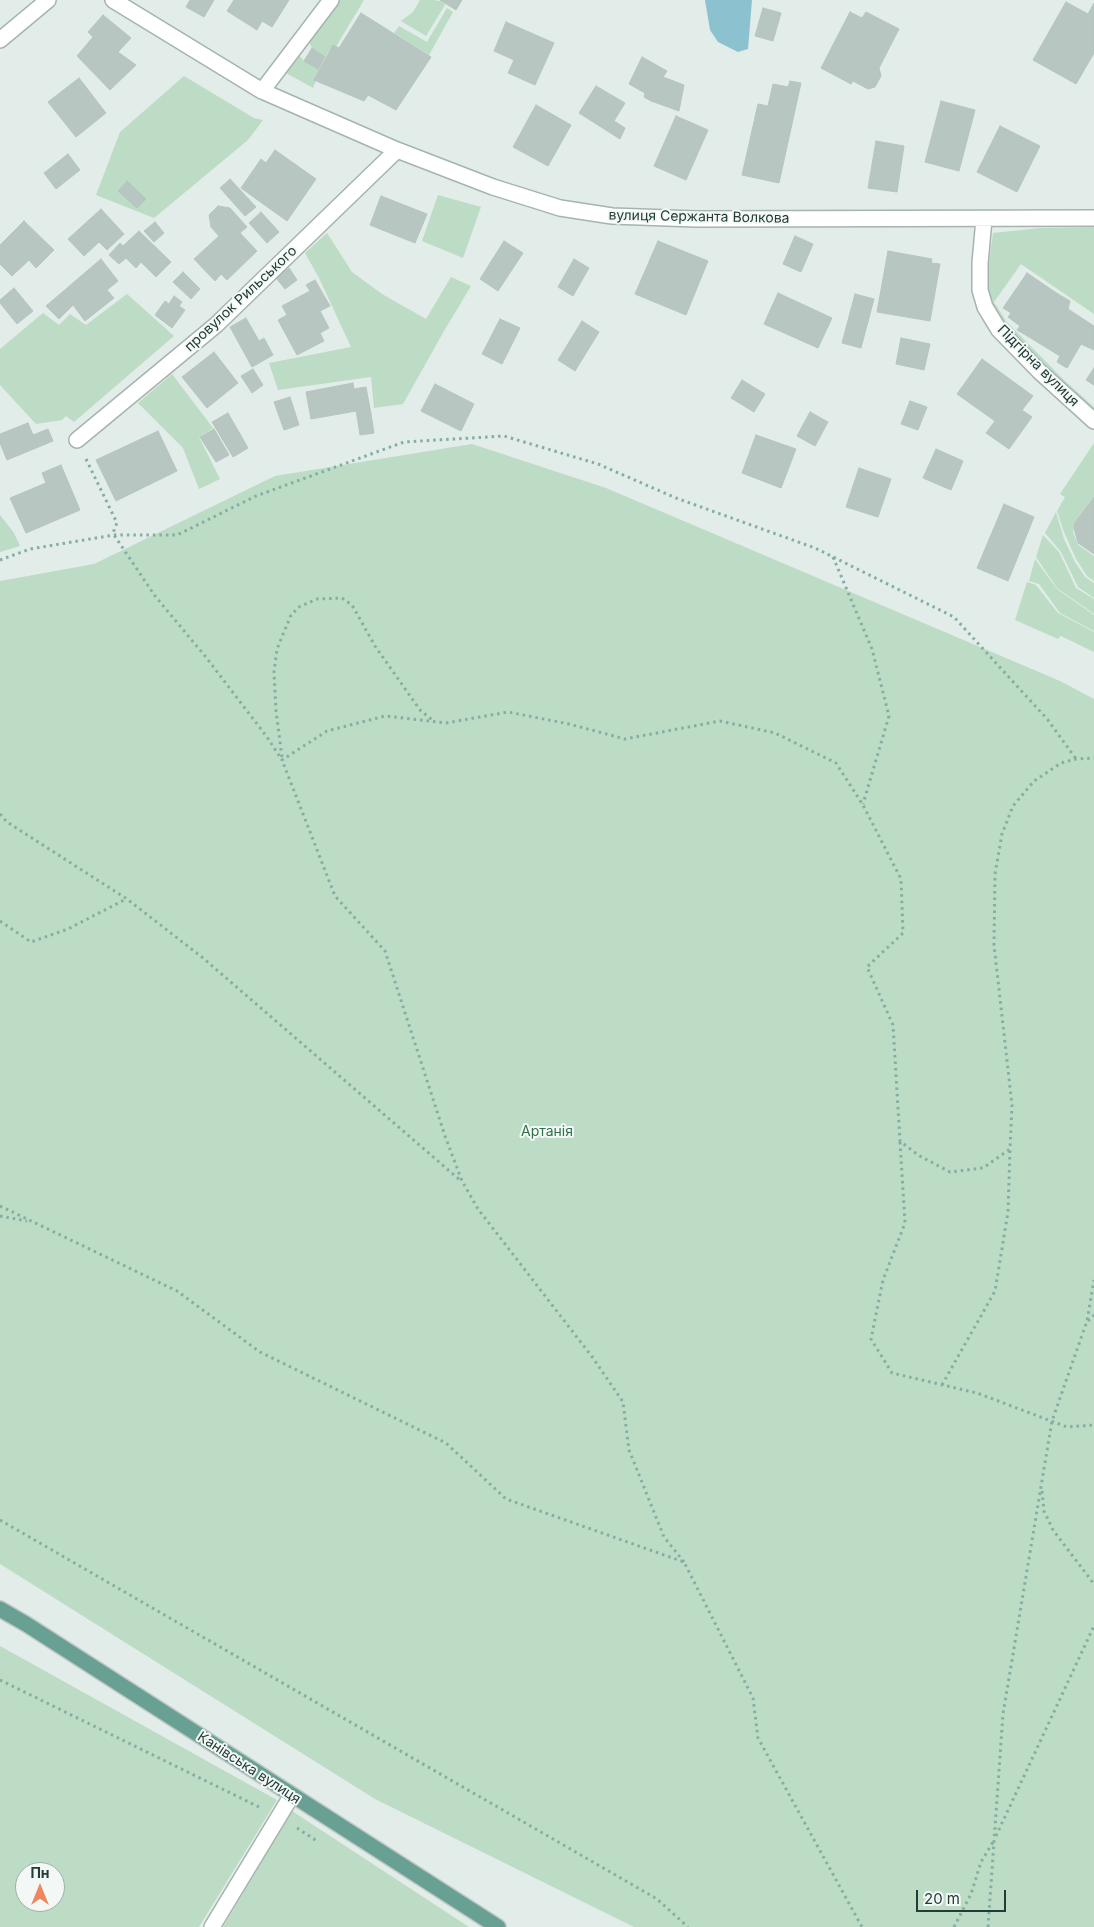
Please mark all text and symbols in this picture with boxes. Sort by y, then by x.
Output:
street label: вулиця Сержанта Волкова [608,207,790,227]
street label: провулок Рильського [181,243,301,355]
street label: Підгірна вулиця [994,322,1082,410]
park label: Артанія [521,1124,573,1140]
street label: Канівська вулиця [194,1728,304,1808]
north arrow [15,1862,65,1912]
text: Пн [30,1864,50,1881]
scale bar [919,1880,1009,1912]
text: 20 m [924,1889,960,1908]

